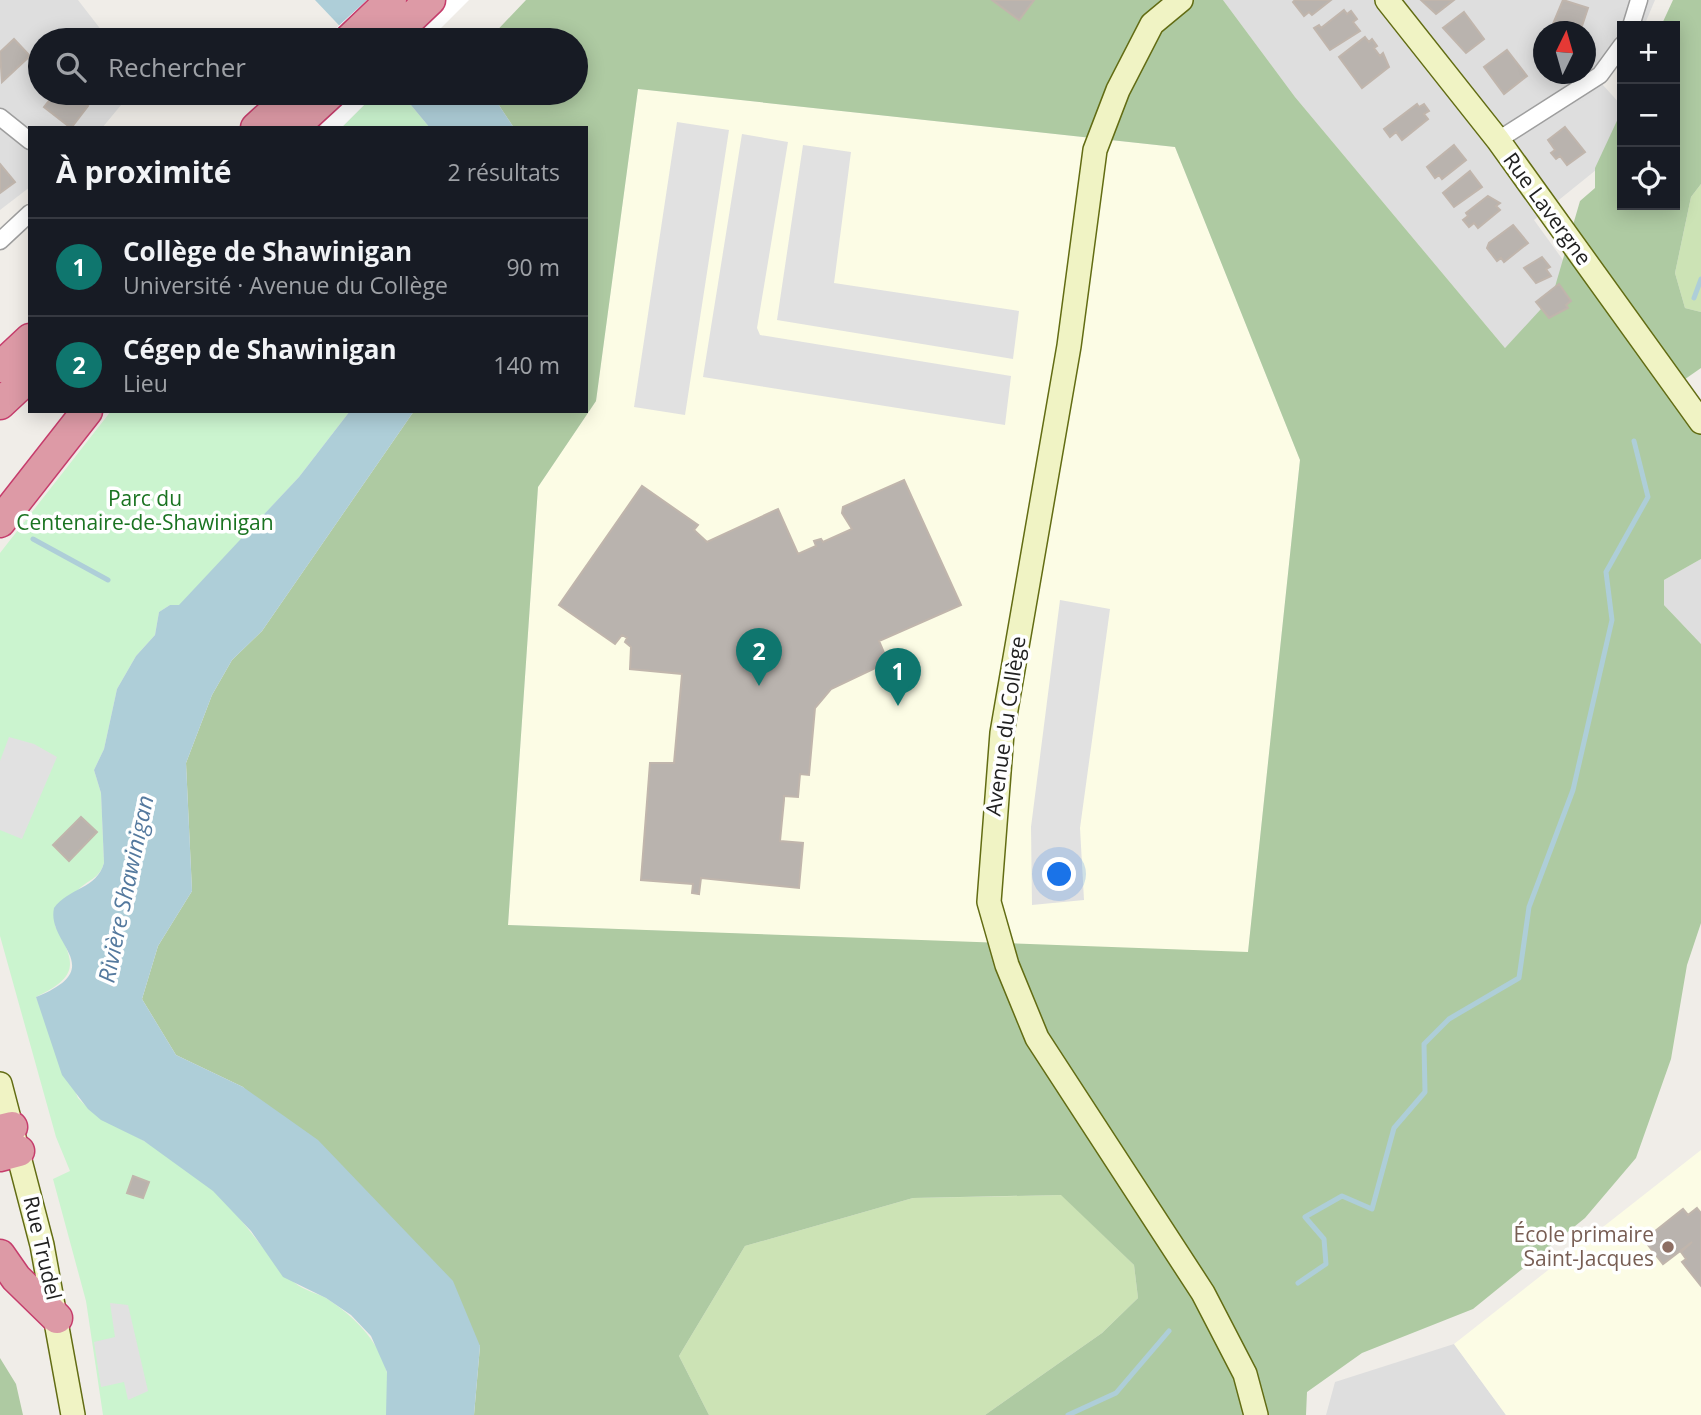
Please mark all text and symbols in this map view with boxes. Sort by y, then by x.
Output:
north arrow [1533,21,1596,84]
map controls [1617,21,1680,210]
button: + [1617,21,1680,84]
search box [28,28,588,105]
icon: search [52,48,90,86]
text: Rechercher [108,49,246,85]
button: − [1617,84,1680,147]
street label: Rue Lavergne [1497,147,1598,270]
button: locate [1617,147,1680,210]
text: À proximité [56,151,232,192]
text: 2 résultats [448,156,560,188]
text: Collège de Shawinigan [123,233,412,269]
text: 1 [72,251,86,283]
text: 90 m [506,251,560,283]
text: Université · Avenue du Collège [123,269,448,301]
text: Cégep de Shawinigan [123,331,397,367]
text: 2 [72,349,86,381]
text: 140 m [493,349,560,381]
text: Lieu [123,367,168,399]
park label: Parc du Centenaire-de-Shawinigan [16,484,274,536]
pin: 2 [736,628,782,686]
street label: Avenue du Collège [979,634,1031,818]
pin: 1 [875,648,921,706]
water label: Rivière Shawinigan [90,792,160,985]
your location [1042,857,1076,891]
street label: Rue Trudel [17,1193,69,1303]
place label: École primaire Saint-Jacques [1514,1220,1654,1272]
marker: École primaire Saint-Jacques [1660,1239,1676,1255]

